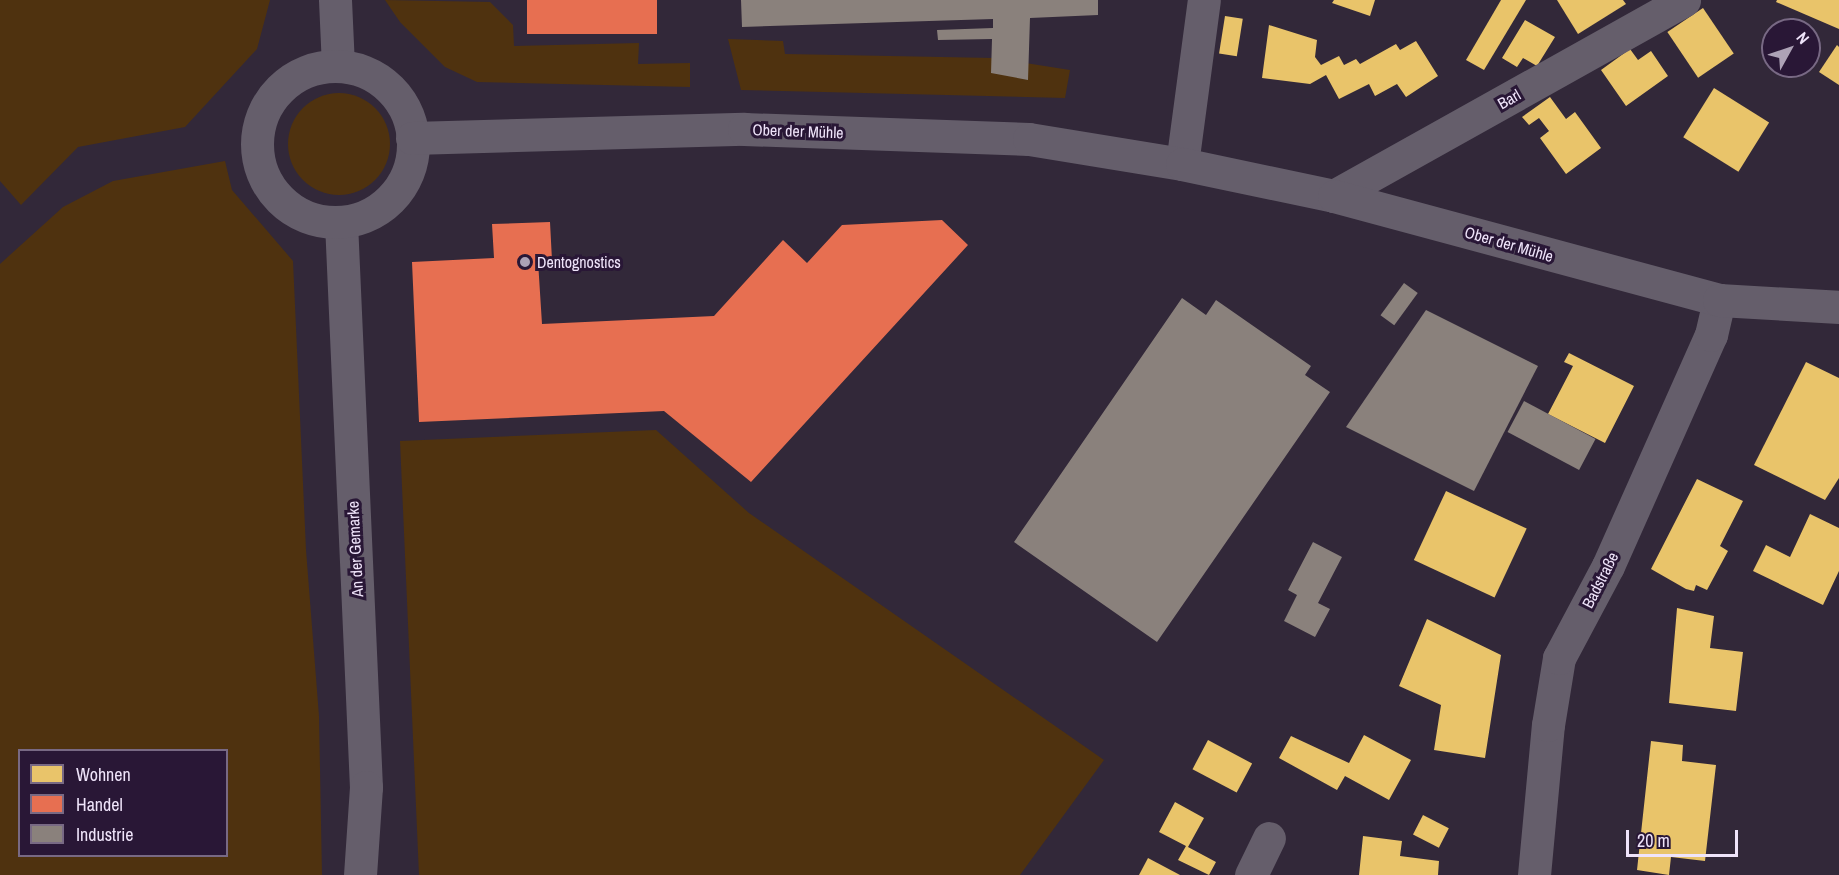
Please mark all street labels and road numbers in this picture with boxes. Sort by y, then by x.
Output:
street label: Barl [1494,85,1524,113]
street label: Ober der Mühle [752,120,844,142]
street label: Ober der Mühle [1463,222,1555,266]
street label: An der Gemarke [343,500,367,598]
street label: Badstraße [1578,549,1622,611]

